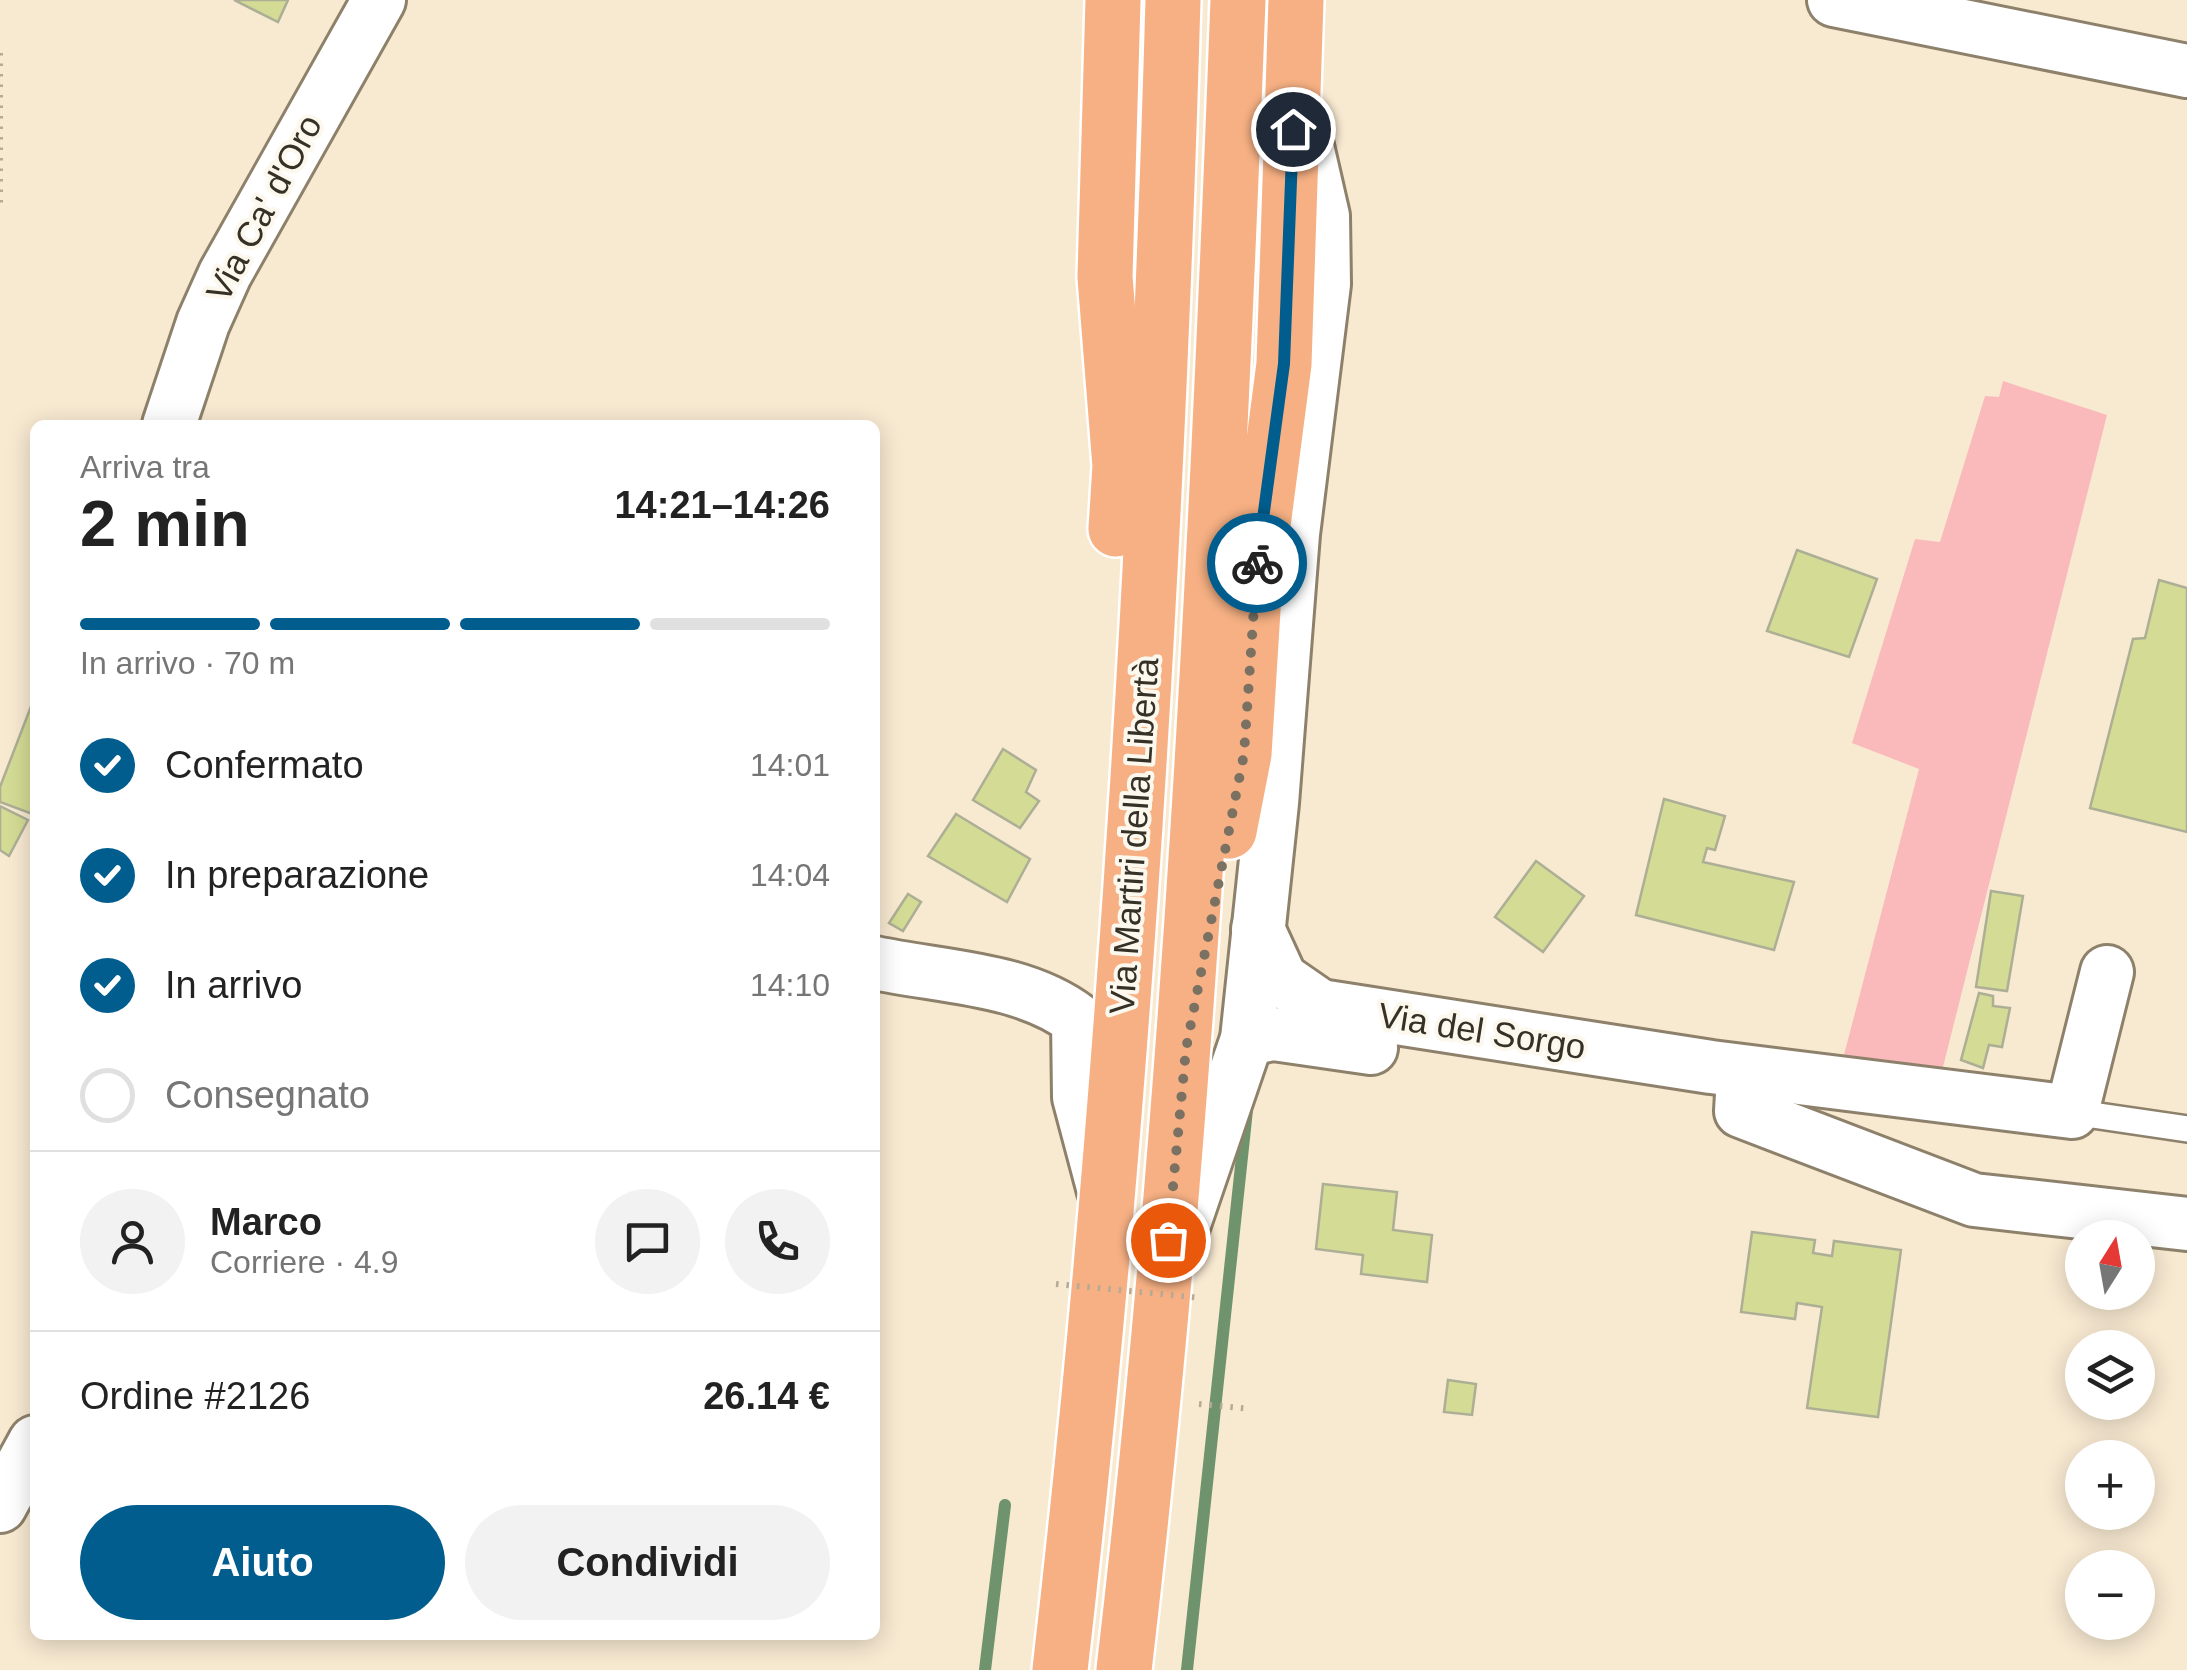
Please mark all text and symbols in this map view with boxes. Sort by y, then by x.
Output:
pin [1251,87,1336,172]
icon: home [1266,102,1321,157]
street label: Via Ca' d'Oro [198,108,329,308]
text: Arriva tra [80,449,210,485]
text: 14:21–14:26 [614,484,830,526]
text: 2 min [80,487,250,560]
courier [1207,513,1307,613]
icon: bike [1230,536,1285,591]
text: In arrivo · 70 m [80,645,295,681]
street label: Via Martiri della Libertà [1102,656,1165,1016]
icon: check [80,738,135,793]
text: Confermato [165,744,364,786]
text: 14:01 [750,747,830,783]
icon: check [80,848,135,903]
text: In preparazione [165,854,429,896]
text: 14:04 [750,857,830,893]
icon: check [80,958,135,1013]
text: In arrivo [165,964,302,1006]
text: 14:10 [750,967,830,1003]
street label: Via del Sorgo [1376,995,1589,1066]
text: Consegnato [165,1074,370,1116]
button: person [80,1189,185,1294]
button: chat [595,1189,700,1294]
button: phone [725,1189,830,1294]
pin [1126,1198,1211,1283]
text: Marco [210,1201,322,1243]
icon: bag [1141,1213,1196,1268]
north arrow [2065,1220,2155,1310]
map controls [2065,1220,2155,1640]
text: Corriere · 4.9 [210,1244,399,1280]
button: layers [2065,1330,2155,1420]
text: Ordine #2126 [80,1375,310,1417]
text: 26.14 € [703,1375,830,1417]
button: + [2065,1440,2155,1530]
button: Aiuto [80,1505,445,1620]
button: Condividi [465,1505,830,1620]
button: − [2065,1550,2155,1640]

